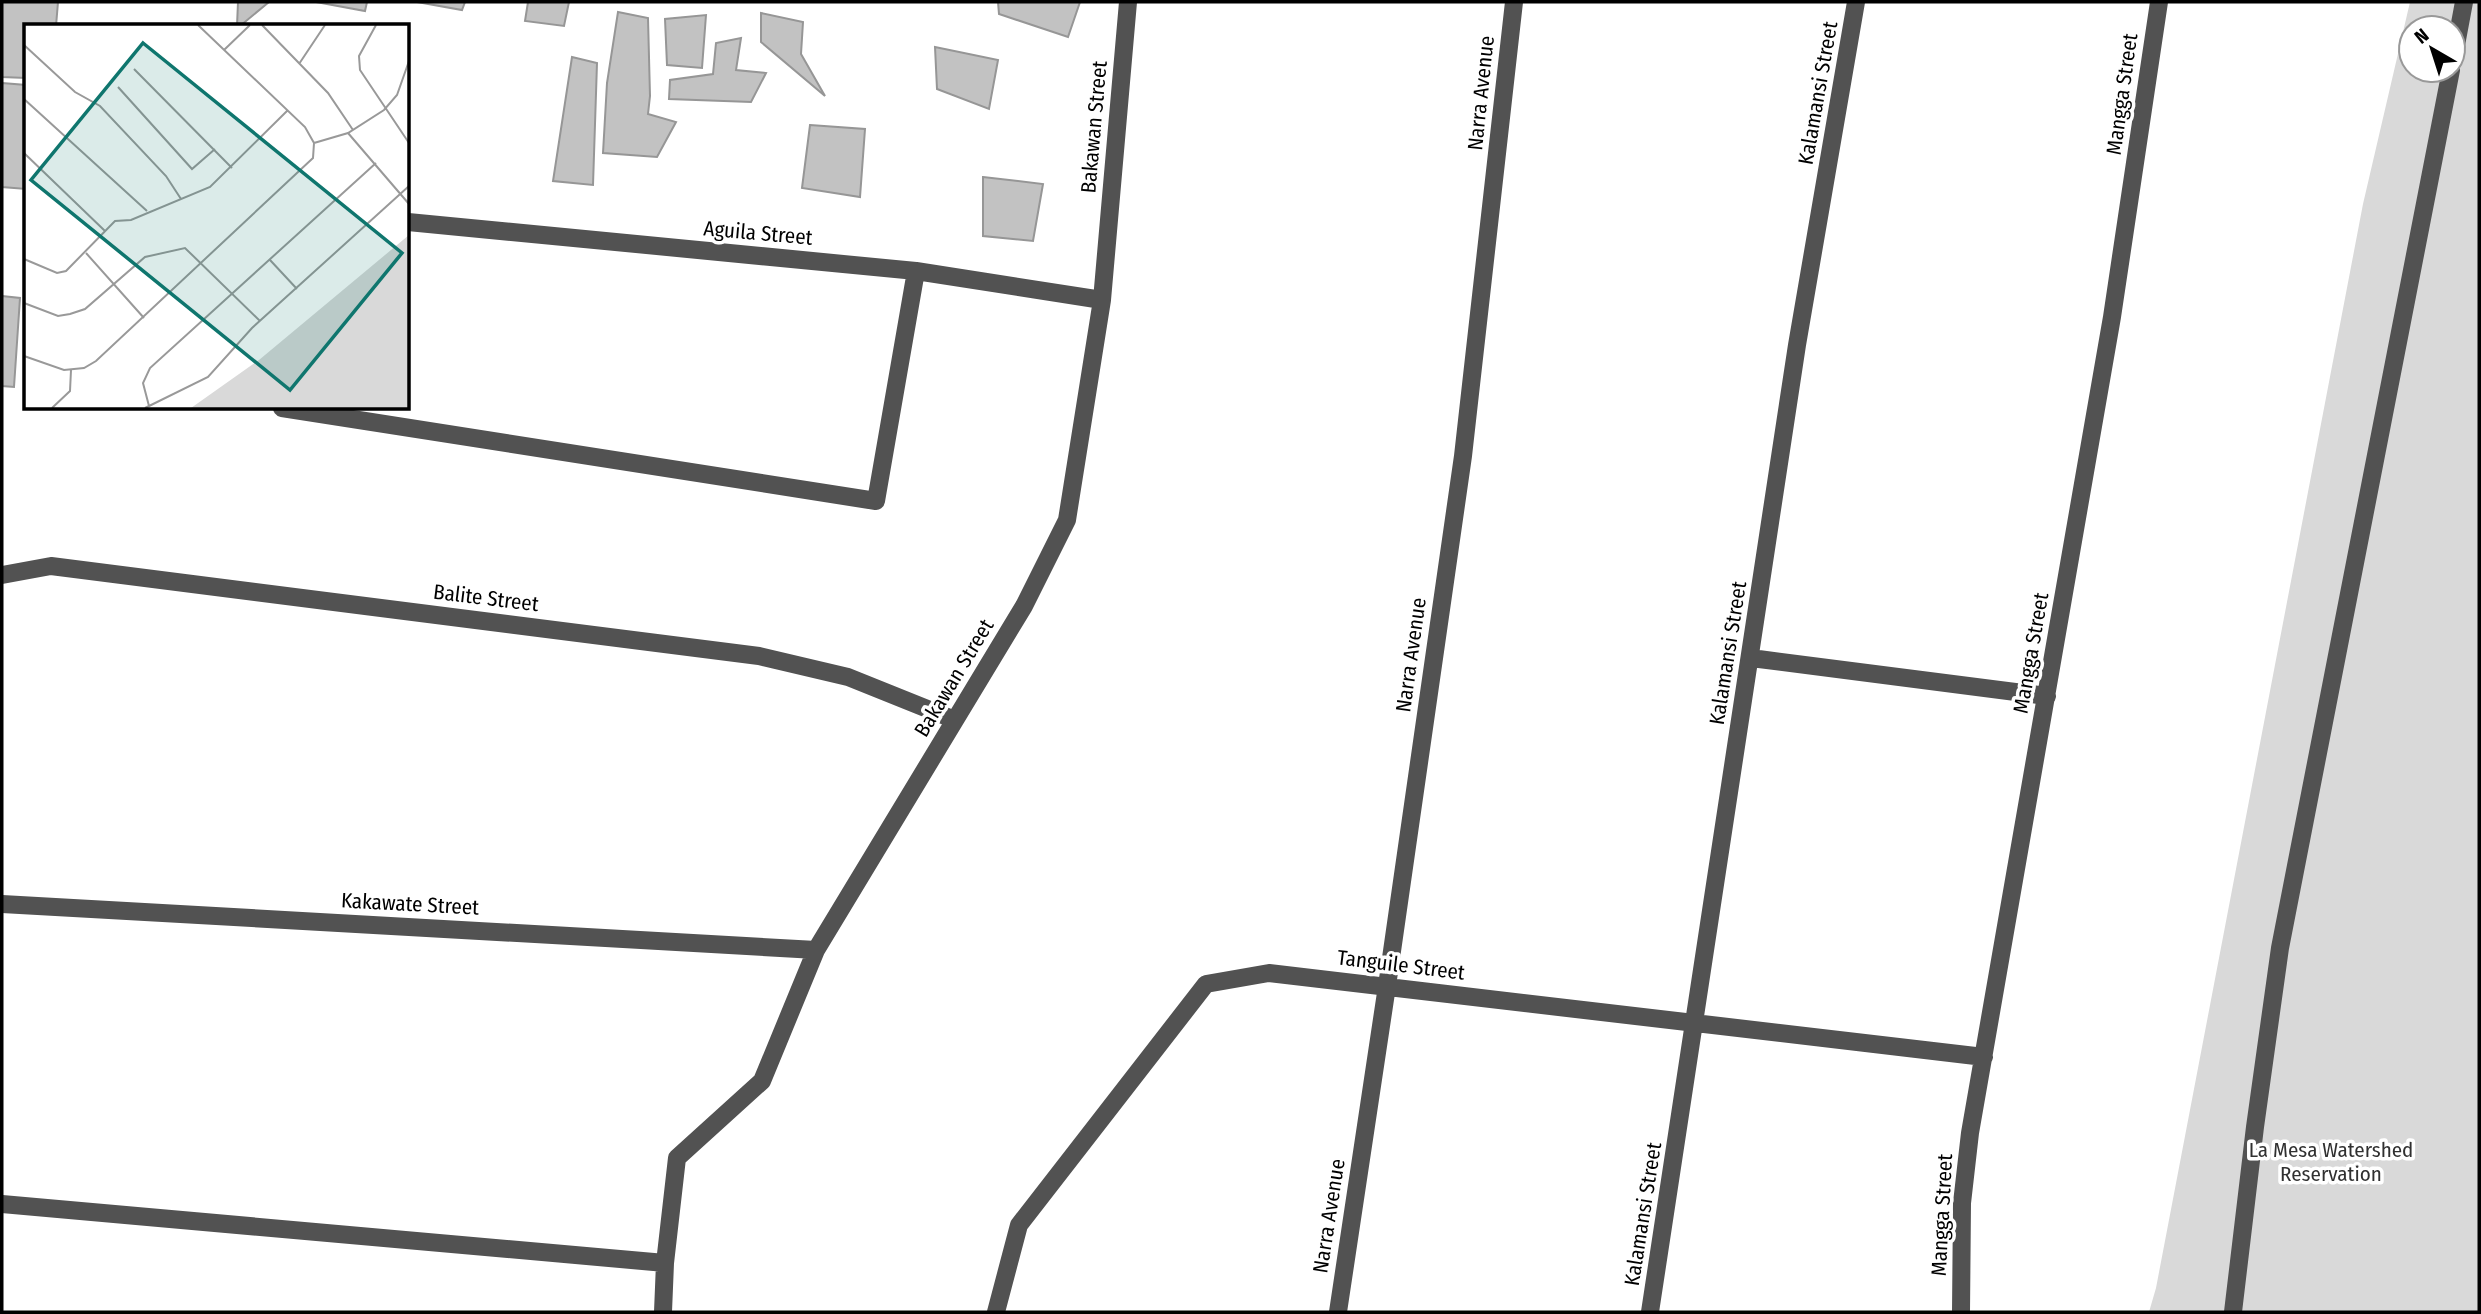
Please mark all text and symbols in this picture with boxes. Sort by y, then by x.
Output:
north arrow [2397,14,2467,84]
street label: Kalamansi Street [1793,19,1843,167]
inset map [24,24,410,410]
text: N [2410,24,2433,49]
street label: Mangga Street [2101,31,2143,156]
street label: Narra Avenue [1462,34,1500,152]
street label: Bakawan Street [1075,60,1113,194]
street label: Aguila Street [702,215,814,251]
street label: Balite Street [432,579,540,617]
street label: Kalamansi Street [1704,579,1752,727]
street label: Mangga Street [2008,590,2054,716]
street label: Narra Avenue [1390,596,1432,714]
street label: Bakawan Street [909,614,999,742]
street label: Kakawate Street [340,887,480,921]
street label: Tanguile Street [1336,944,1466,986]
park label: La Mesa Watershed Reservation [2249,1137,2413,1187]
street label: Kalamansi Street [1619,1140,1667,1288]
street label: Mangga Street [1926,1153,1958,1277]
street label: Narra Avenue [1307,1157,1351,1275]

